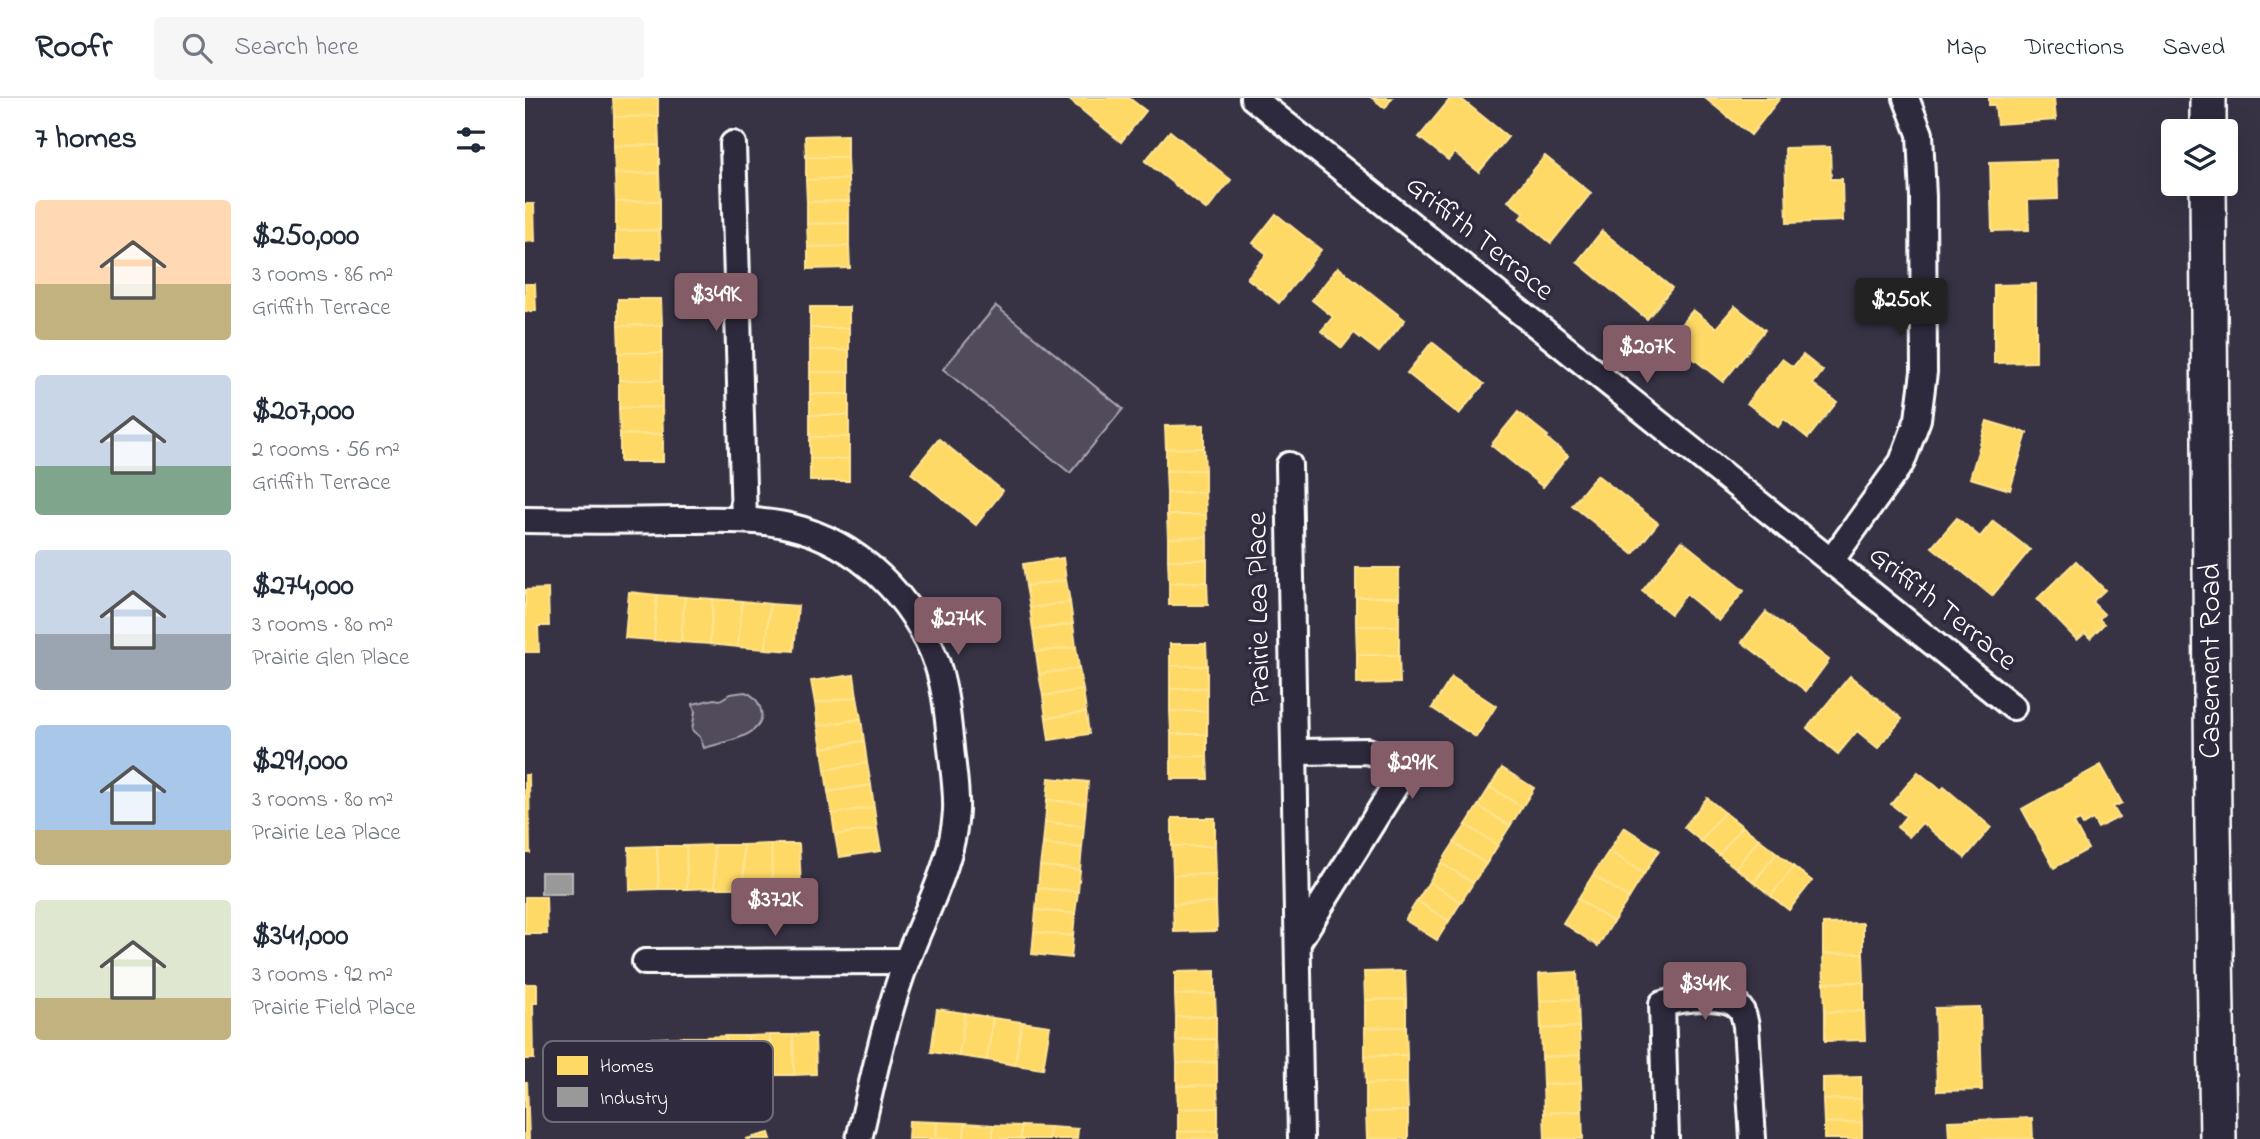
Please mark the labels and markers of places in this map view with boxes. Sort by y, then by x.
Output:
pin: $349K [667,274,765,333]
pin: $250K [1852,278,1950,338]
pin: $207K [1598,326,1696,385]
pin: $274K [909,598,1007,657]
pin: $291K [1363,742,1461,801]
pin: $372K [726,878,824,938]
pin: $341K [1656,962,1754,1022]

